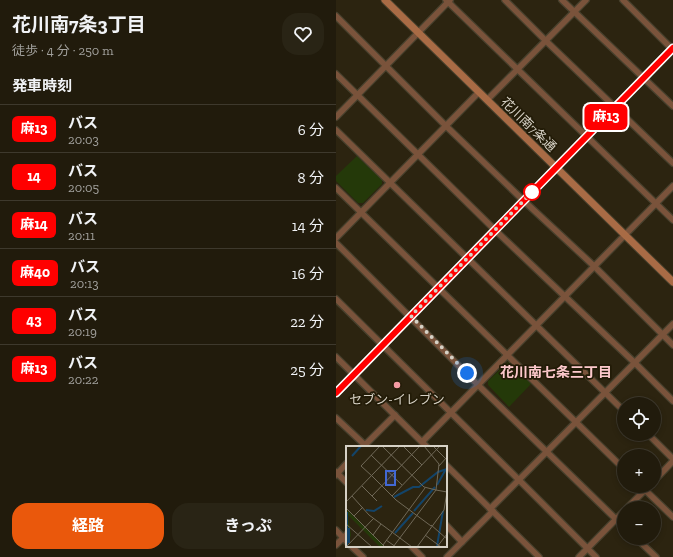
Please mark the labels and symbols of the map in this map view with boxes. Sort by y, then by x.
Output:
street label: 花川南7条通 [498,94,559,154]
line badge: 麻13 [583,104,629,130]
unlabelled marker [523,183,541,201]
your location [457,363,477,383]
district label: 花川南七条三丁目 [500,364,612,381]
marker: セブン-イレブン [392,380,402,390]
place label: セブン-イレブン [349,392,445,407]
inset map [346,446,447,547]

